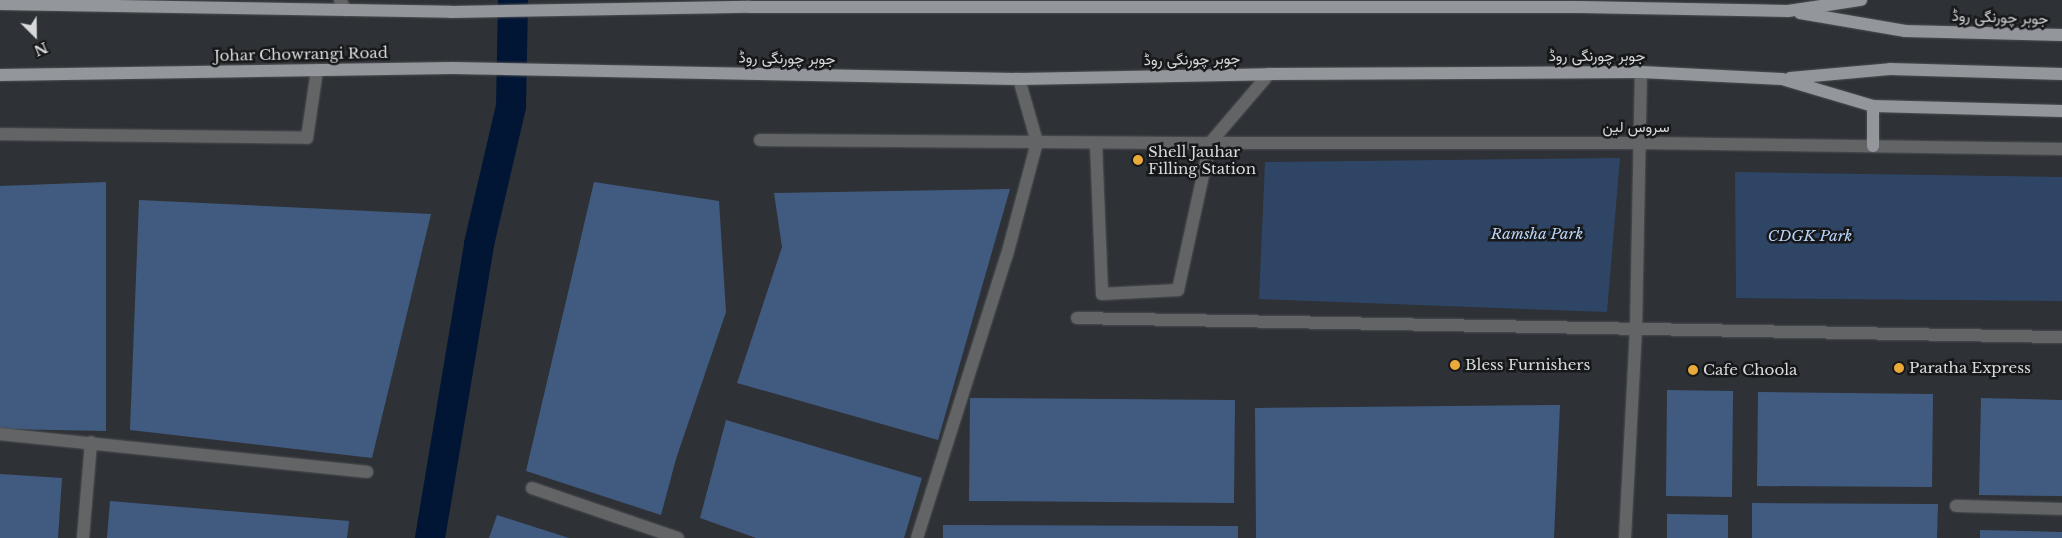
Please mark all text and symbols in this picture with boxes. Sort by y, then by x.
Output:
street label: جوہر چورنگی روڈ [1951,6,2049,28]
north arrow [10,10,60,60]
text: N [31,38,50,60]
street label: Johar Chowrangi Road [214,43,388,65]
street label: جوہر چورنگی روڈ [1549,47,1645,65]
street label: جوہر چورنگی روڈ [739,48,835,68]
street label: جوہر چورنگی روڈ [1144,49,1240,69]
street label: سروس لین [1602,118,1670,136]
place label: Shell Jauhar Filling Station [1148,142,1256,177]
marker: Shell Jauhar Filling Station [1132,154,1144,166]
park label: Ramsha Park [1491,225,1583,243]
park label: CDGK Park [1768,227,1852,245]
place label: Bless Furnishers [1465,356,1590,374]
marker: Bless Furnishers [1449,359,1461,371]
place label: Paratha Express [1909,359,2031,377]
place label: Cafe Choola [1703,361,1797,379]
marker: Paratha Express [1893,362,1905,374]
marker: Cafe Choola [1687,364,1699,376]

